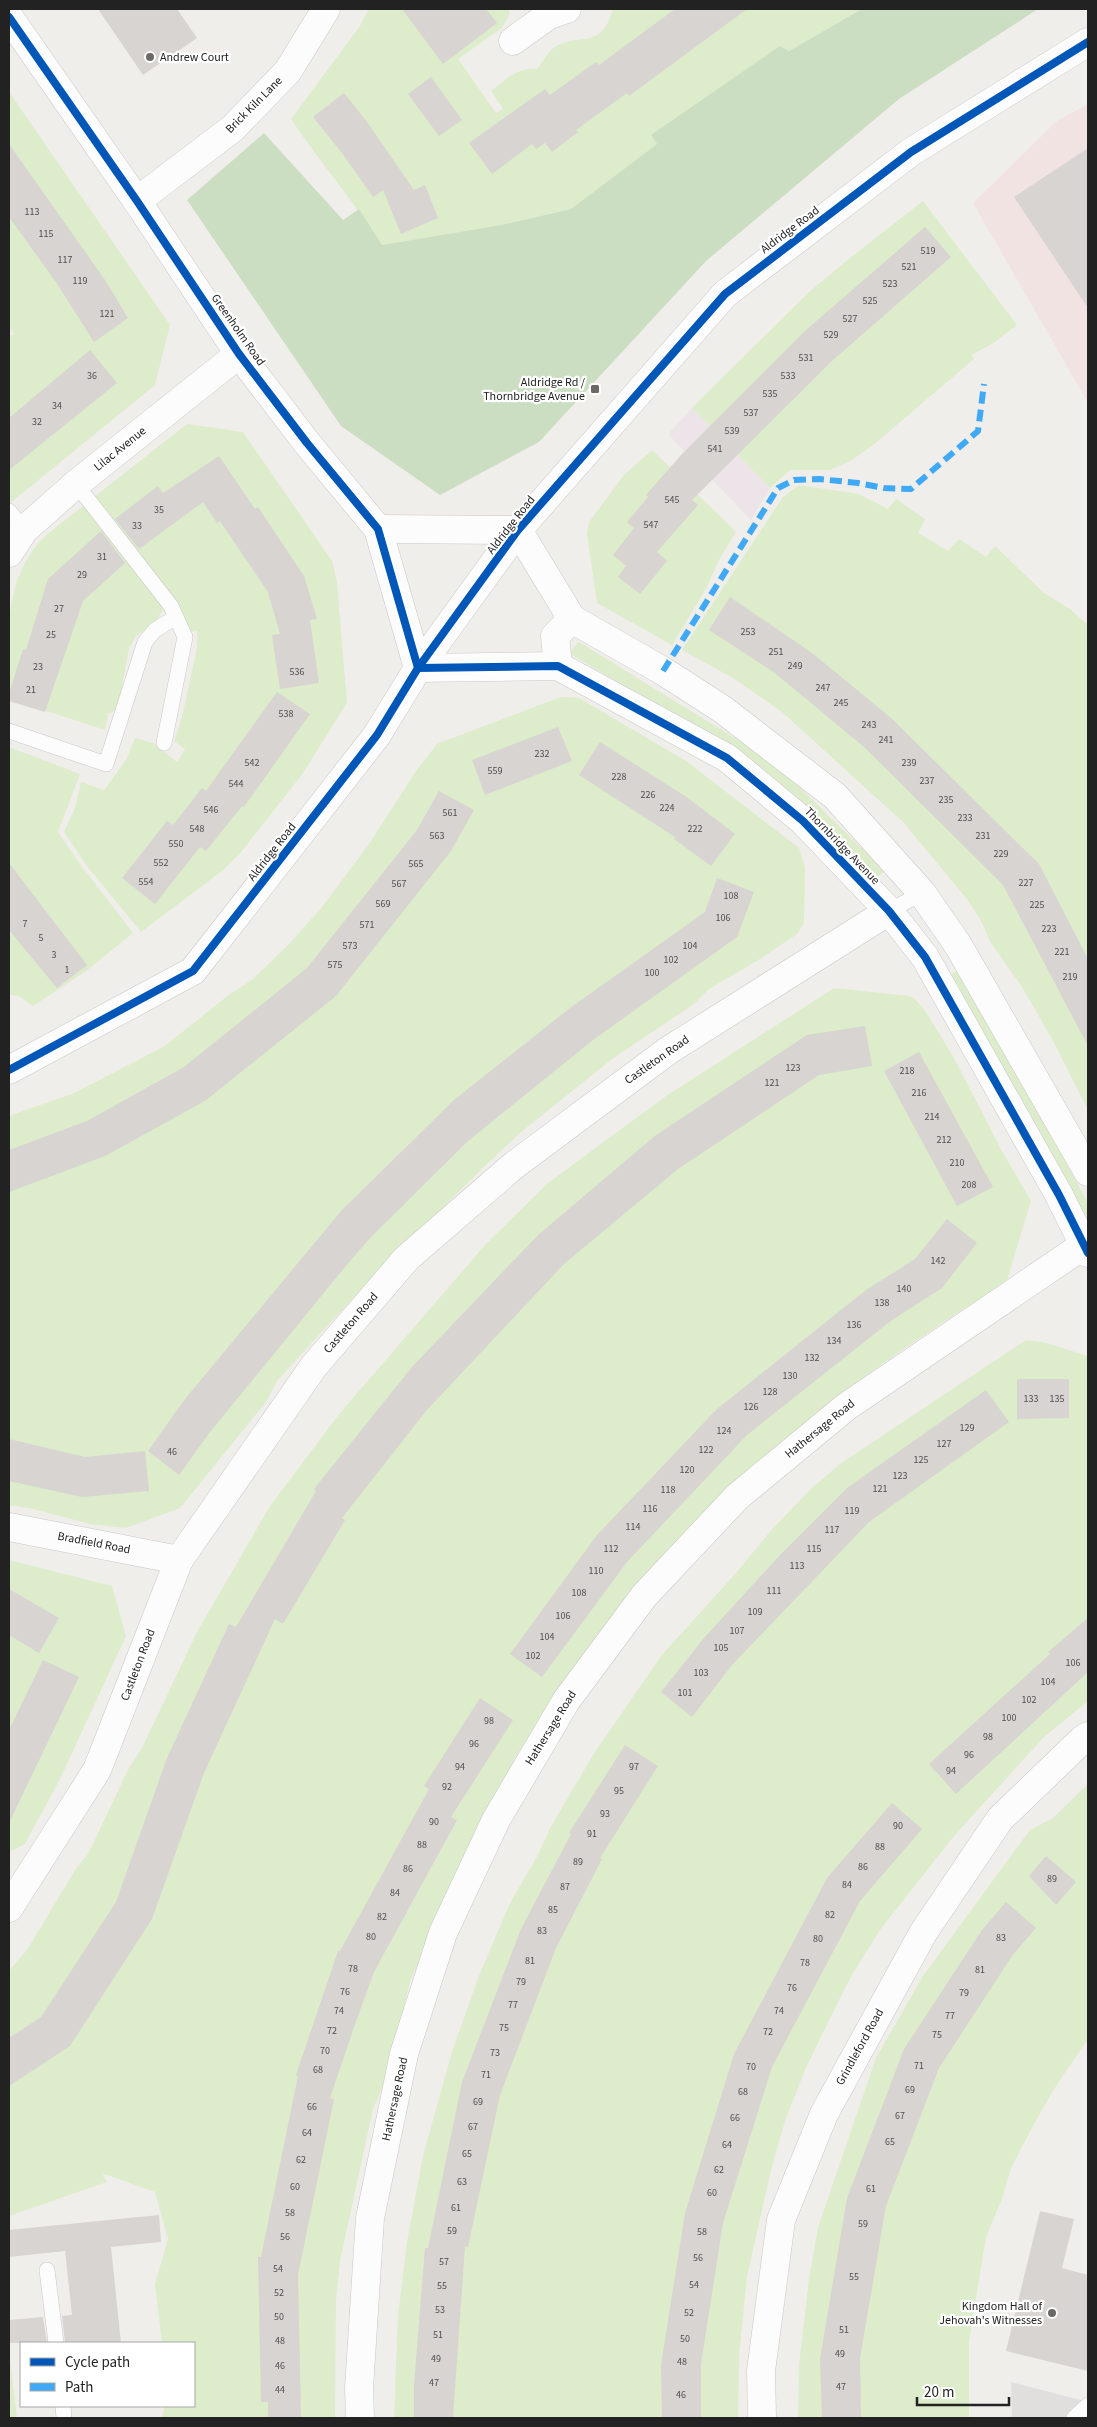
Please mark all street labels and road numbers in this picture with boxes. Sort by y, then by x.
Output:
street label: Brick Kiln Lane [222,73,286,137]
street label: Aldridge Road [757,202,823,258]
street label: Greenholm Road [207,291,269,369]
street label: Lilac Avenue [90,423,150,475]
street label: Aldridge Road [483,492,539,558]
street label: Thornbridge Avenue [801,803,884,889]
street label: Aldridge Road [244,819,300,885]
street label: Castleton Road [621,1031,693,1089]
street label: Castleton Road [320,1289,382,1357]
street label: Hathersage Road [781,1396,859,1462]
street label: Bradfield Road [56,1528,132,1558]
street label: Castleton Road [116,1627,160,1703]
street label: Hathersage Road [521,1687,581,1769]
street label: Grindleford Road [832,2005,888,2089]
street label: Hathersage Road [378,2055,412,2143]

